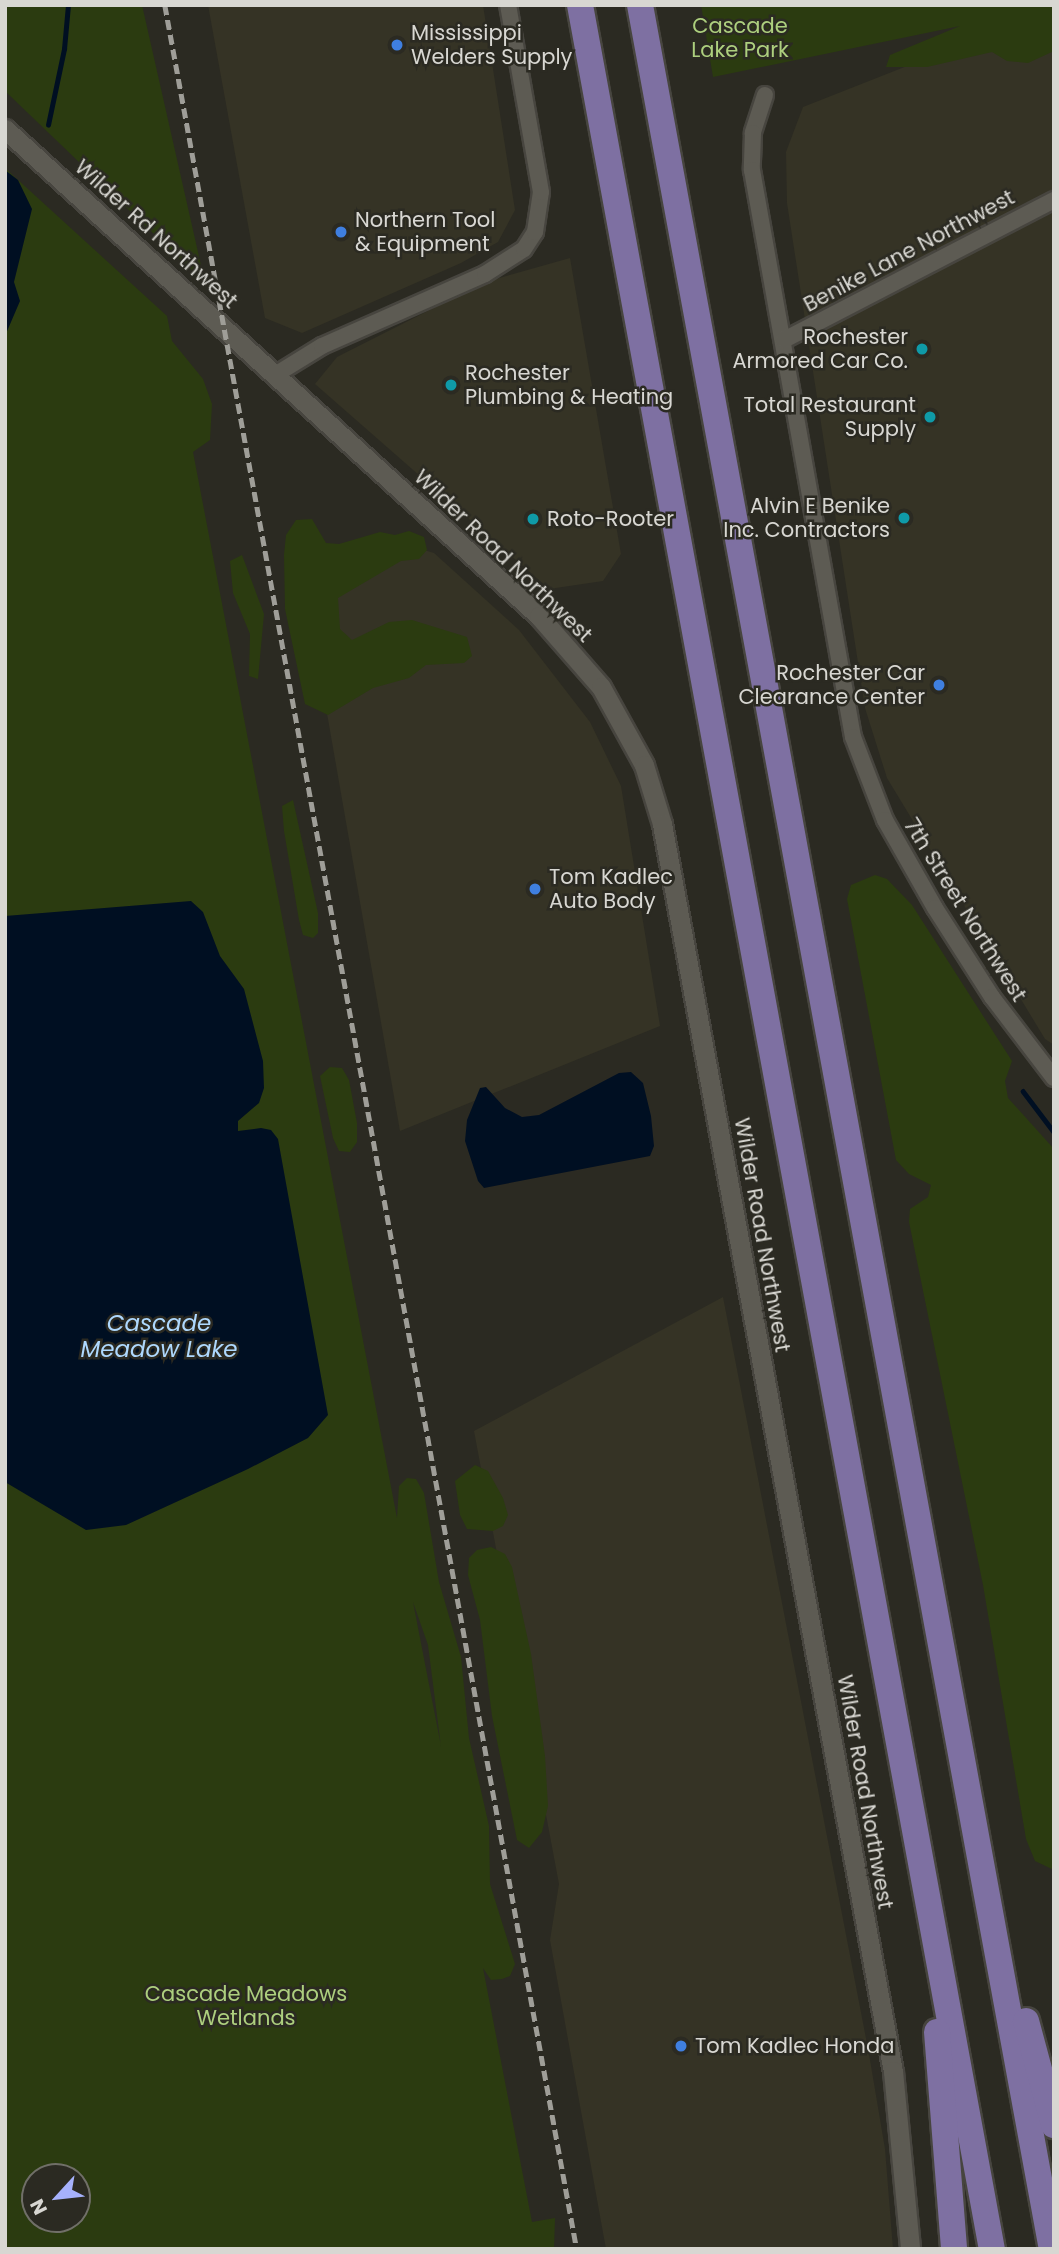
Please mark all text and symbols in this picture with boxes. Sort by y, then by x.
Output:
park label: Cascade Lake Park [691,13,789,63]
place label: Mississippi Welders Supply [411,20,572,70]
marker: Mississippi Welders Supply [389,37,405,53]
street label: Wilder Rd Northwest [70,154,242,314]
street label: Benike Lane Northwest [799,185,1019,317]
place label: Northern Tool & Equipment [355,207,495,257]
marker: Northern Tool & Equipment [333,224,349,240]
place label: Rochester Armored Car Co. [732,324,908,374]
marker: Rochester Armored Car Co. [914,341,930,357]
place label: Rochester Plumbing & Heating [465,360,673,410]
marker: Rochester Plumbing & Heating [443,377,459,393]
place label: Total Restaurant Supply [743,392,916,442]
marker: Total Restaurant Supply [922,409,938,425]
street label: Wilder Road Northwest [409,464,597,648]
place label: Alvin E Benike Inc. Contractors [723,493,890,543]
place label: Roto-Rooter [547,506,674,532]
marker: Alvin E Benike Inc. Contractors [896,510,912,526]
marker: Roto-Rooter [525,511,541,527]
place label: Rochester Car Clearance Center [738,660,925,710]
marker: Rochester Car Clearance Center [931,677,947,693]
street label: 7th Street Northwest [898,814,1032,1006]
place label: Tom Kadlec Auto Body [549,864,673,914]
marker: Tom Kadlec Auto Body [527,881,543,897]
street label: Wilder Road Northwest [729,1116,795,1354]
water label: Cascade Meadow Lake [80,1309,238,1363]
street label: Wilder Road Northwest [832,1673,898,1911]
park label: Cascade Meadows Wetlands [145,1981,347,2031]
place label: Tom Kadlec Honda [695,2033,894,2059]
marker: Tom Kadlec Honda [673,2038,689,2054]
north arrow [21,2163,91,2233]
text: N [23,2194,54,2219]

